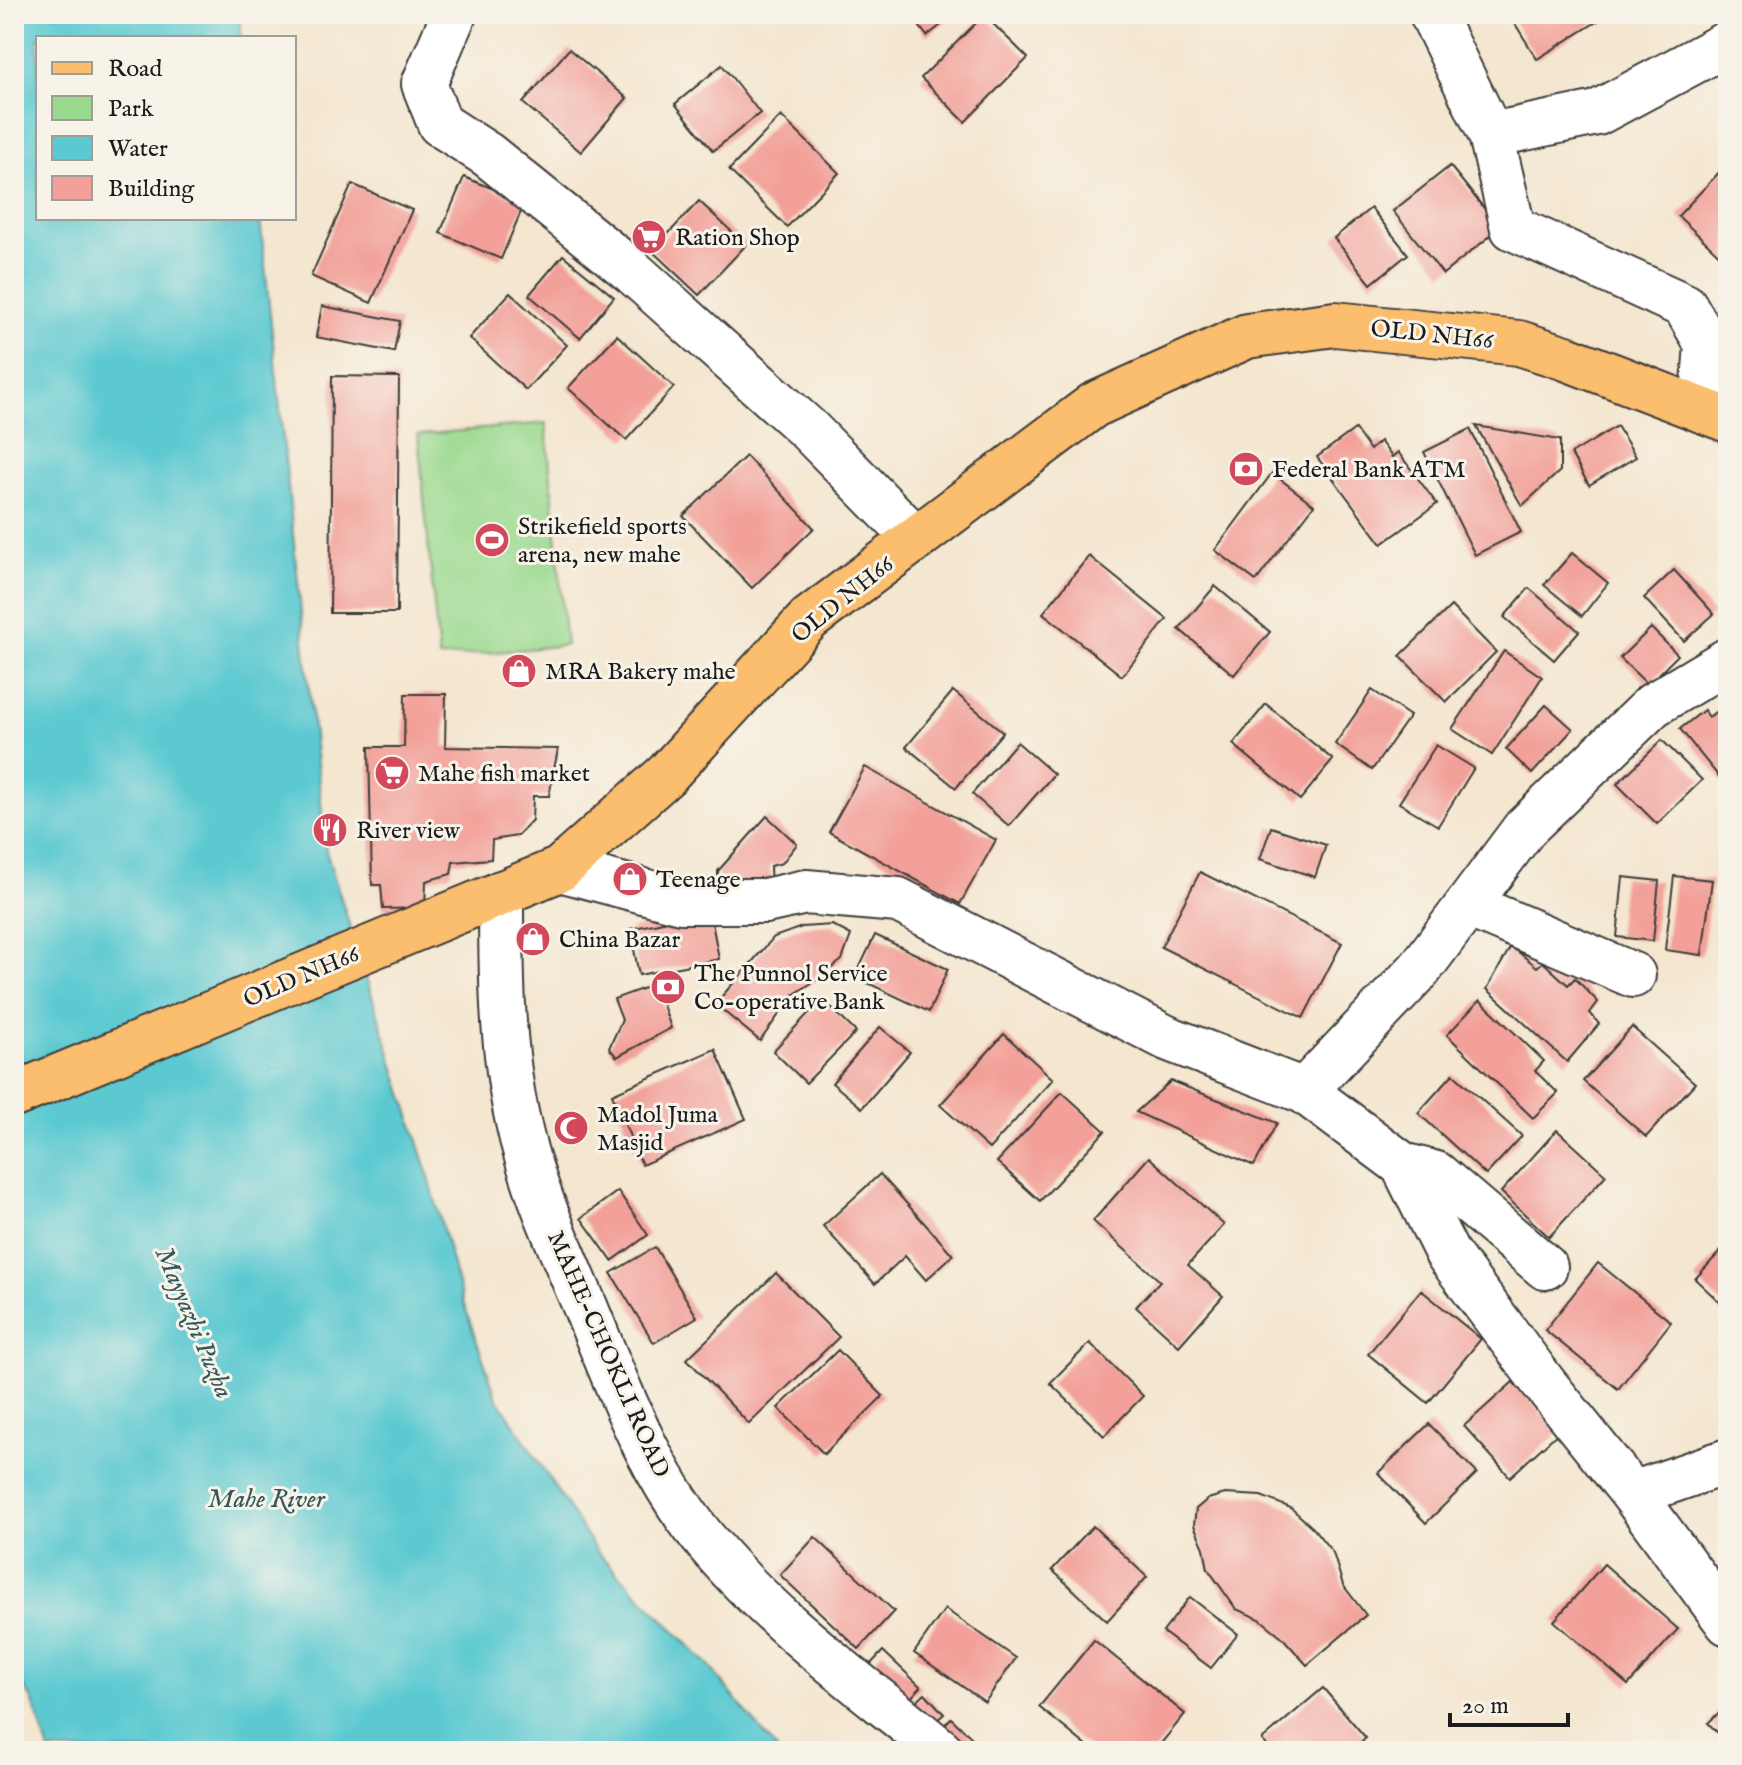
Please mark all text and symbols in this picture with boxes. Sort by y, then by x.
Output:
legend [36,36,296,220]
text: Road [108,54,162,85]
text: Park [108,94,154,125]
text: Water [108,134,168,165]
text: Building [108,174,195,205]
supermarket icon: Ration Shop [630,218,668,256]
place label: Ration Shop [675,223,800,254]
street label: OLD NH66 [1369,314,1495,357]
bank icon: Federal Bank ATM [1227,450,1265,488]
place label: Federal Bank ATM [1272,455,1466,486]
place label: Strikefield sports arena, new mahe [518,512,687,571]
sports icon: Strikefield sports arena, new mahe [473,521,511,559]
street label: OLD NH66 [785,549,901,651]
shop icon: MRA Bakery mahe [500,652,538,690]
place label: MRA Bakery mahe [545,657,736,688]
supermarket icon: Mahe fish market [373,754,411,792]
place label: Mahe fish market [418,759,590,790]
restaurant icon: River view [311,811,349,849]
place label: River view [356,816,461,847]
shop icon: Teenage [611,860,649,898]
place label: Teenage [656,865,741,896]
shop icon: China Bazar [514,920,552,958]
place label: China Bazar [559,925,680,956]
street label: OLD NH66 [239,939,365,1016]
place label: The Punnol Service Co-operative Bank [694,959,888,1018]
bank icon: The Punnol Service Co-operative Bank [649,968,687,1006]
place label: Madol Juma Masjid [597,1100,719,1159]
mosque icon: Madol Juma Masjid [552,1109,590,1147]
street label: MAHE-CHOKLI ROAD [539,1226,676,1483]
water label: Mayyazhi Puzha [147,1242,240,1403]
water label: Mahe River [207,1483,326,1516]
scale bar [1450,1677,1568,1727]
text: 20 m [1462,1691,1509,1722]

